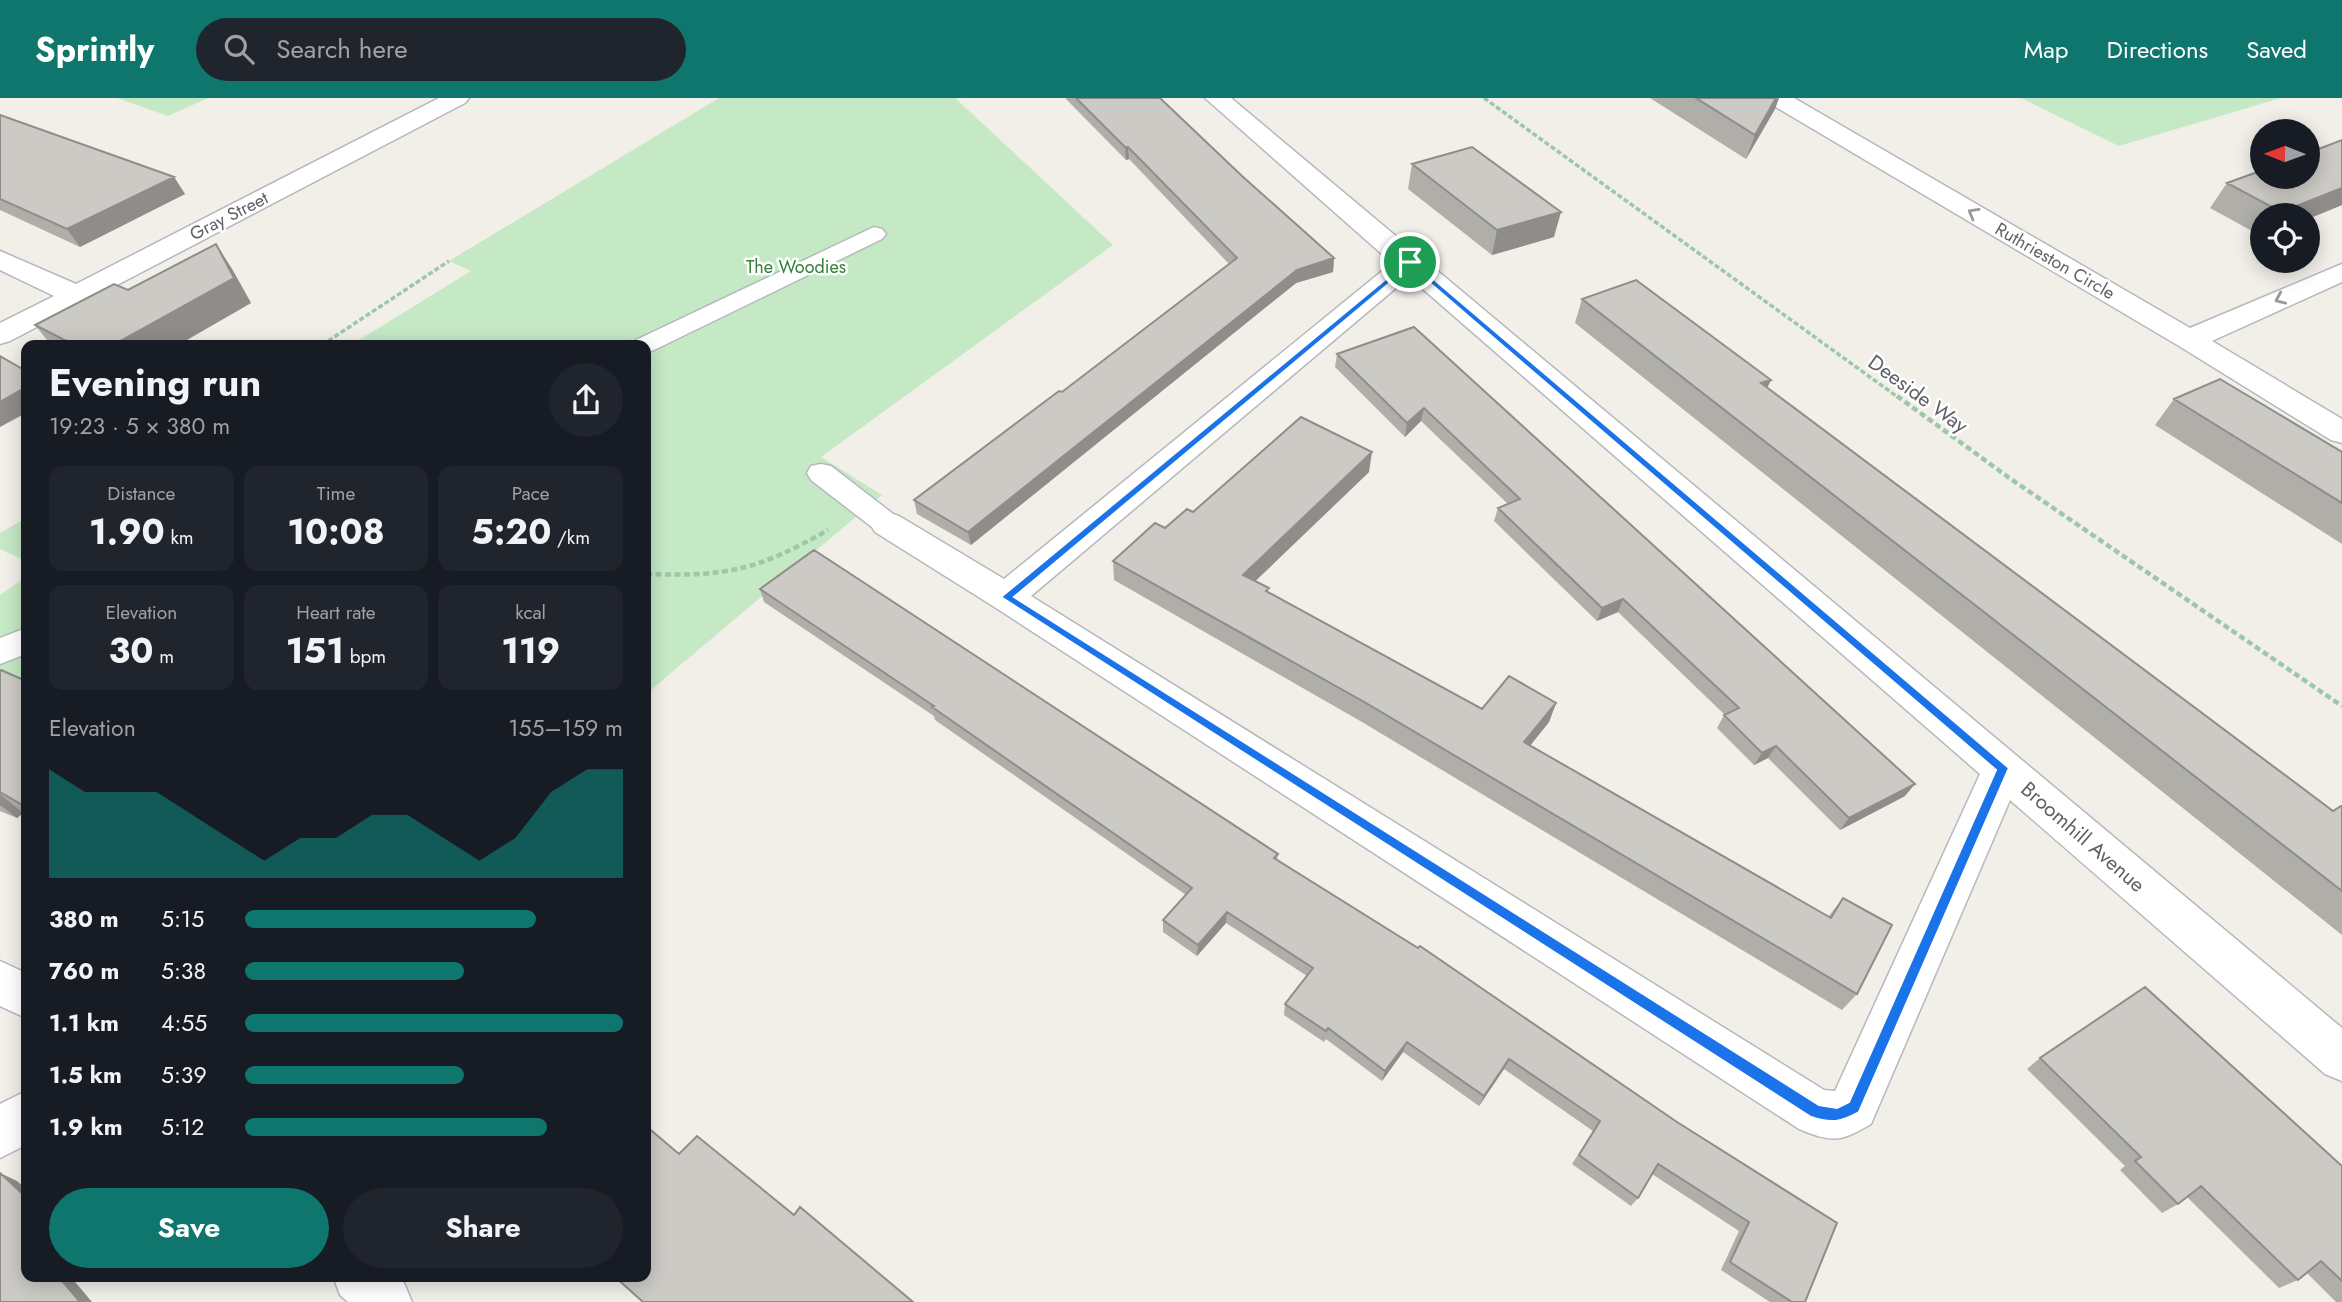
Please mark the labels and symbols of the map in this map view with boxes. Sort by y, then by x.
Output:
north arrow [2250,119,2320,189]
street label: Gray Street [185,185,273,247]
one-way arrow [1967,208,1980,221]
street label: Ruthrieston Circle [1990,216,2120,306]
pin [1380,232,1440,292]
park label: The Woodies [746,254,846,280]
one-way arrow [2274,291,2287,305]
street label: Deeside Way [1862,348,1975,441]
street label: Broomhill Avenue [2014,775,2152,900]

